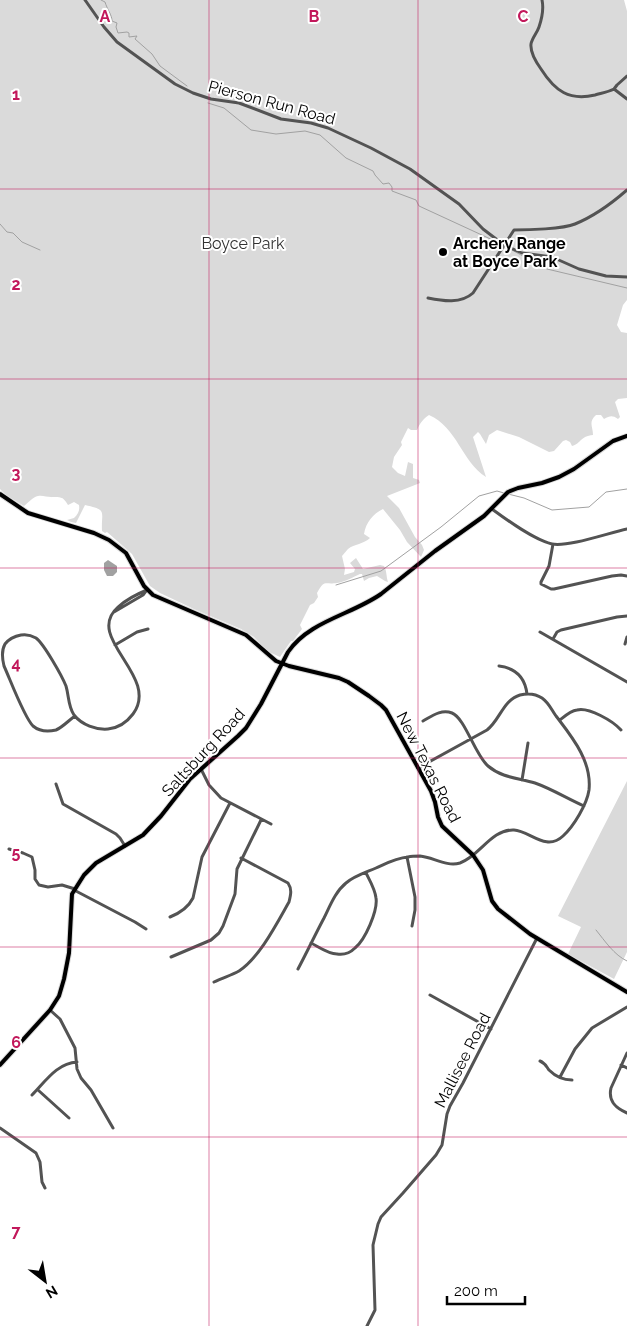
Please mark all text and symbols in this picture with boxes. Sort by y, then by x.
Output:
text: A [100,7,111,26]
text: B [309,7,320,26]
text: C [518,7,529,26]
street label: Pierson Run Road [206,76,338,129]
text: 1 [12,85,20,104]
park label: Boyce Park [201,234,285,253]
place label: Archery Range at Boyce Park [453,234,566,271]
marker: Archery Range at Boyce Park [437,246,449,258]
text: 2 [11,275,21,294]
text: 3 [12,464,21,483]
text: 4 [11,654,21,673]
street label: Saltsburg Road [158,705,249,800]
street label: New Texas Road [393,709,465,826]
text: 5 [12,843,21,862]
street label: Mallisee Road [430,1010,494,1111]
text: 6 [11,1033,21,1052]
text: 7 [12,1222,21,1241]
north arrow [20,1256,70,1306]
scale bar [447,1274,524,1306]
text: 200 m [454,1282,498,1300]
text: N [43,1283,60,1302]

